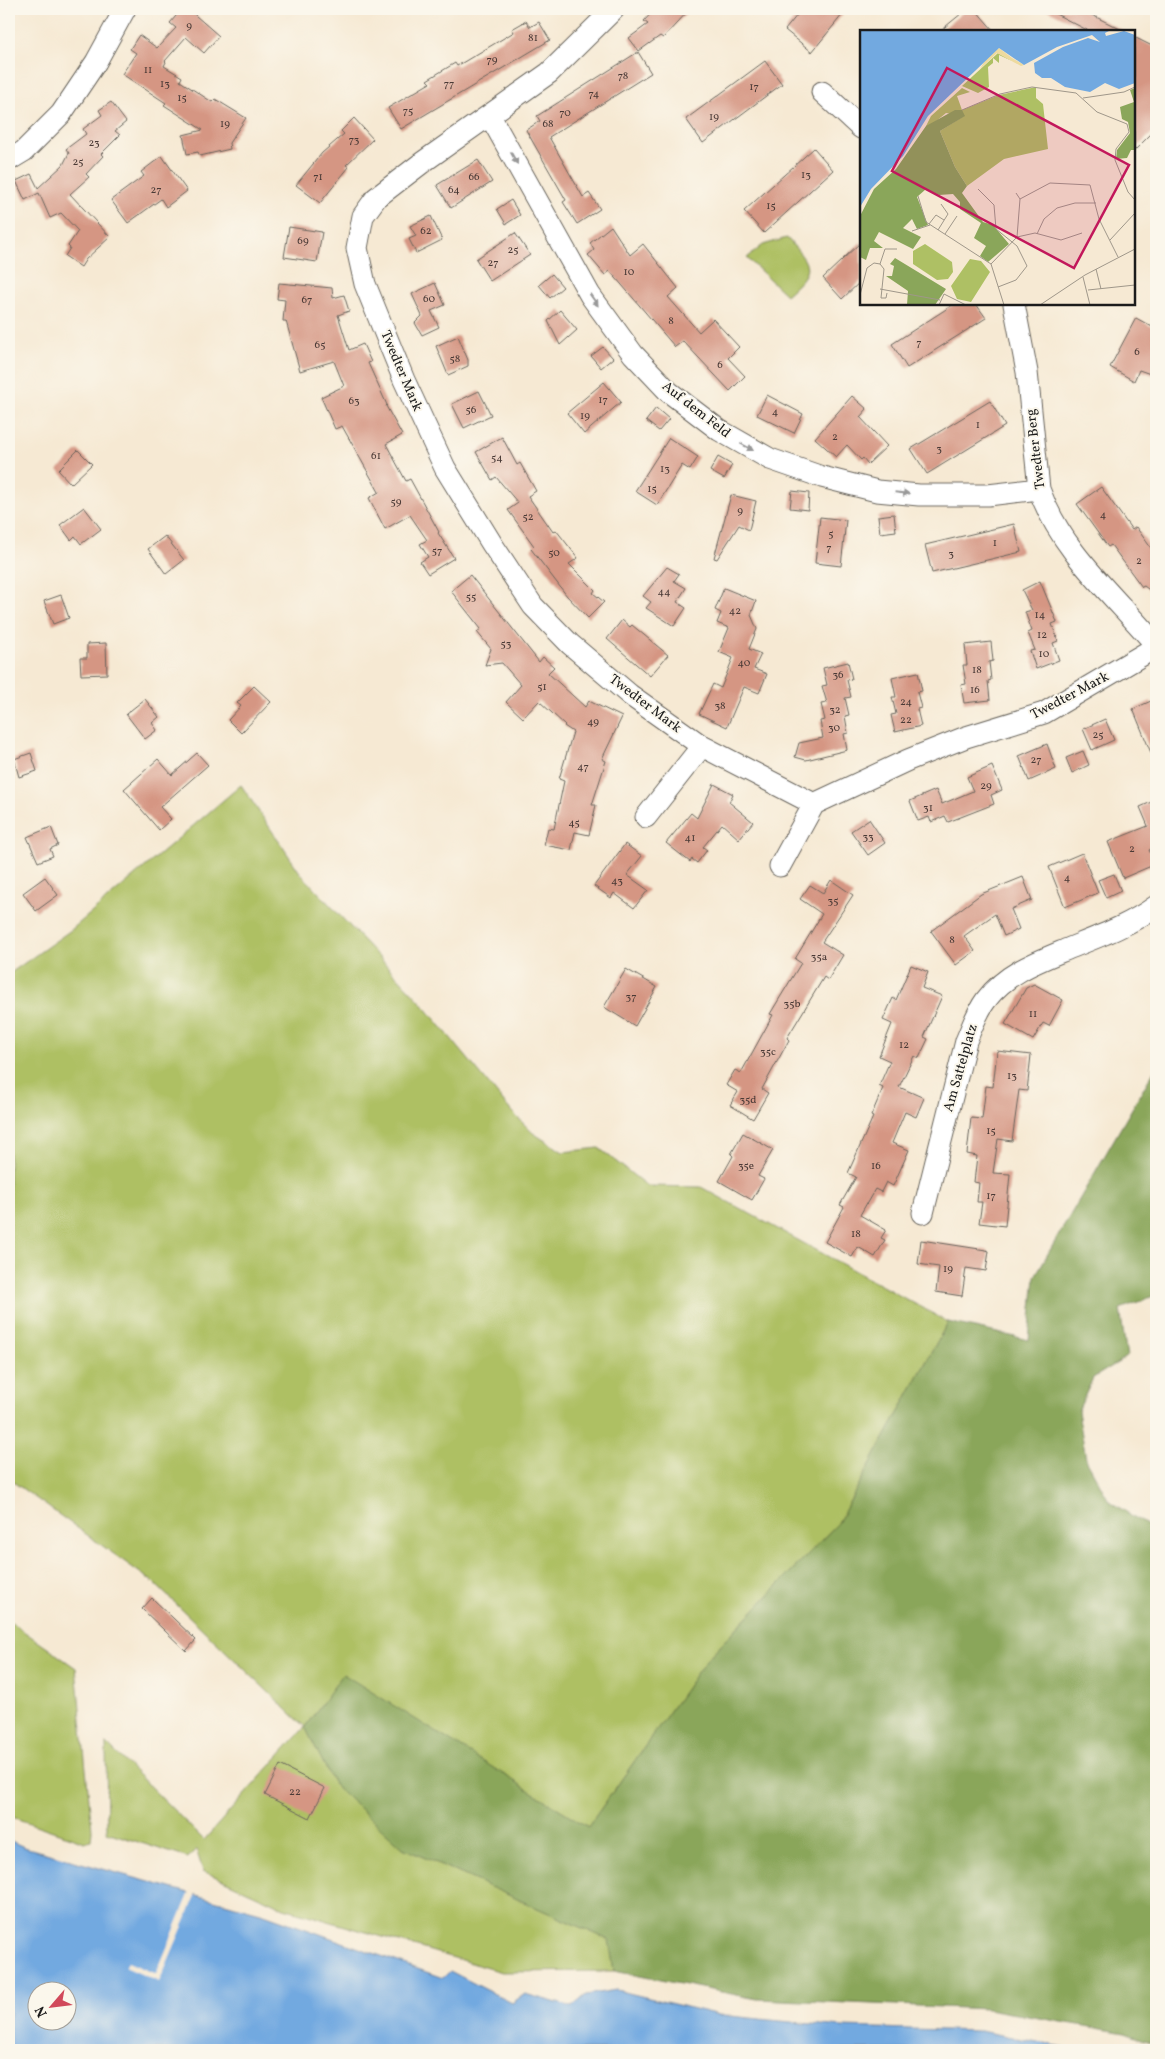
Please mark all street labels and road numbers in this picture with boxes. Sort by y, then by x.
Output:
street label: Twedter Mark [375,328,427,415]
street label: Auf dem Feld [658,377,734,443]
street label: Twedter Berg [1022,408,1050,490]
street label: Twedter Mark [1027,667,1113,725]
street label: Twedter Mark [605,670,685,738]
street label: Am Sattelplatz [939,1022,983,1114]

